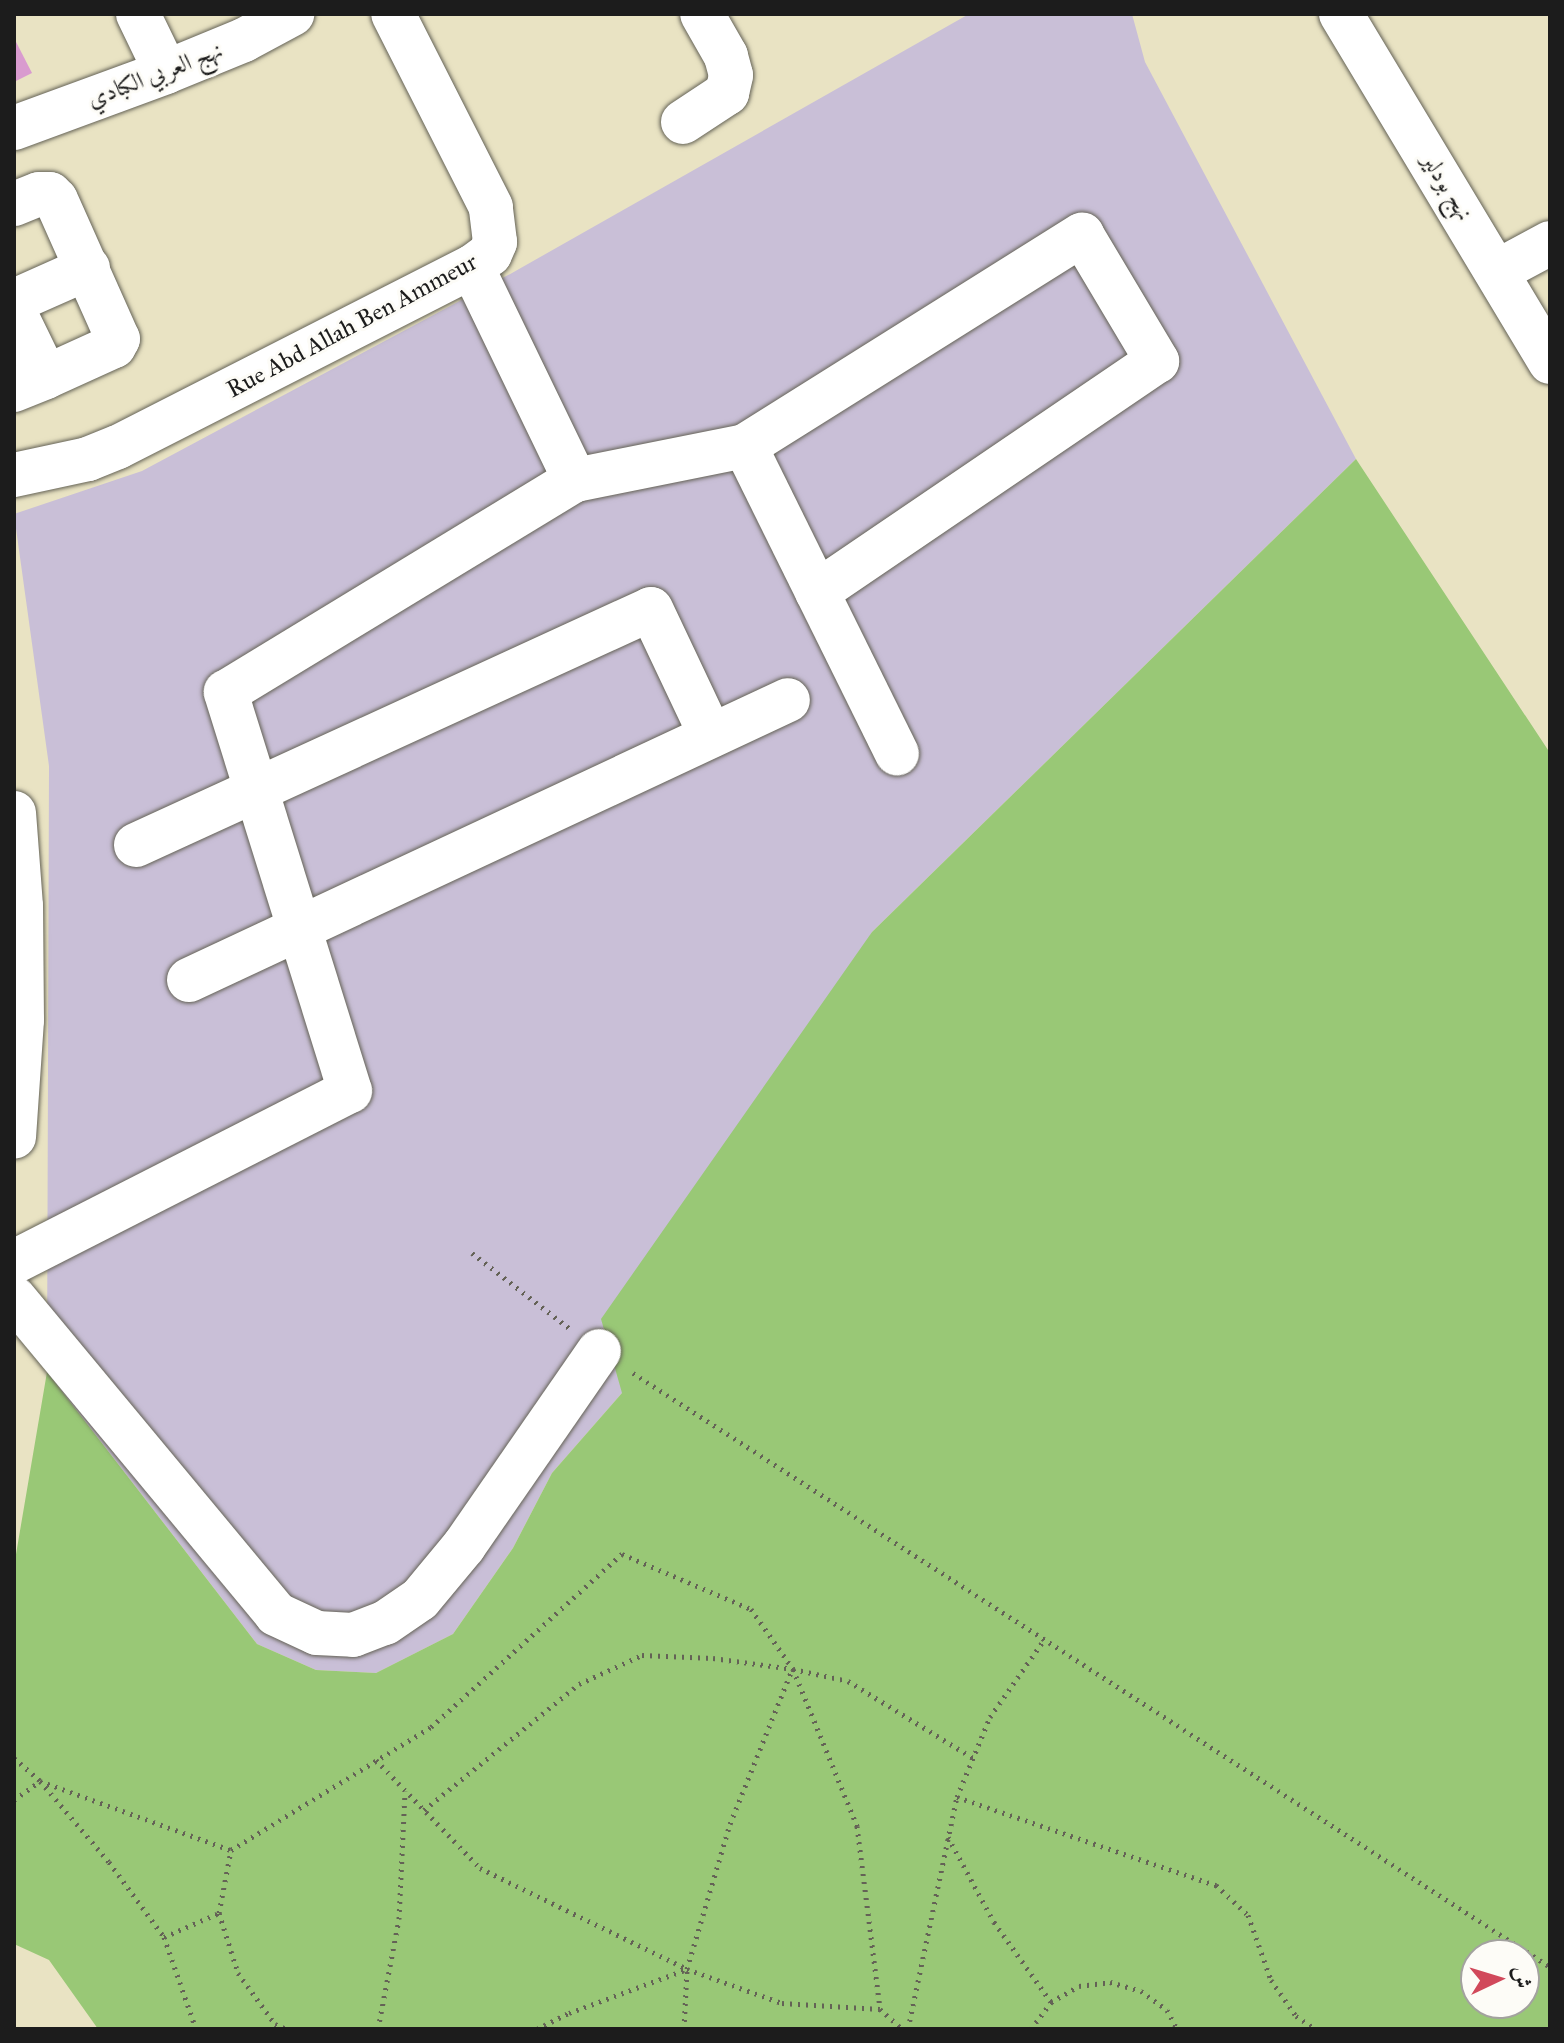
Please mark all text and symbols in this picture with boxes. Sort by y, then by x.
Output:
street label: نهج العربي الكبادي [83,36,227,114]
street label: نهج بودلير [1415,148,1479,226]
street label: Rue Abd Allah Ben Ammeur [222,248,482,404]
north arrow [1460,1939,1540,2019]
text: ش [1508,1966,1537,1989]

